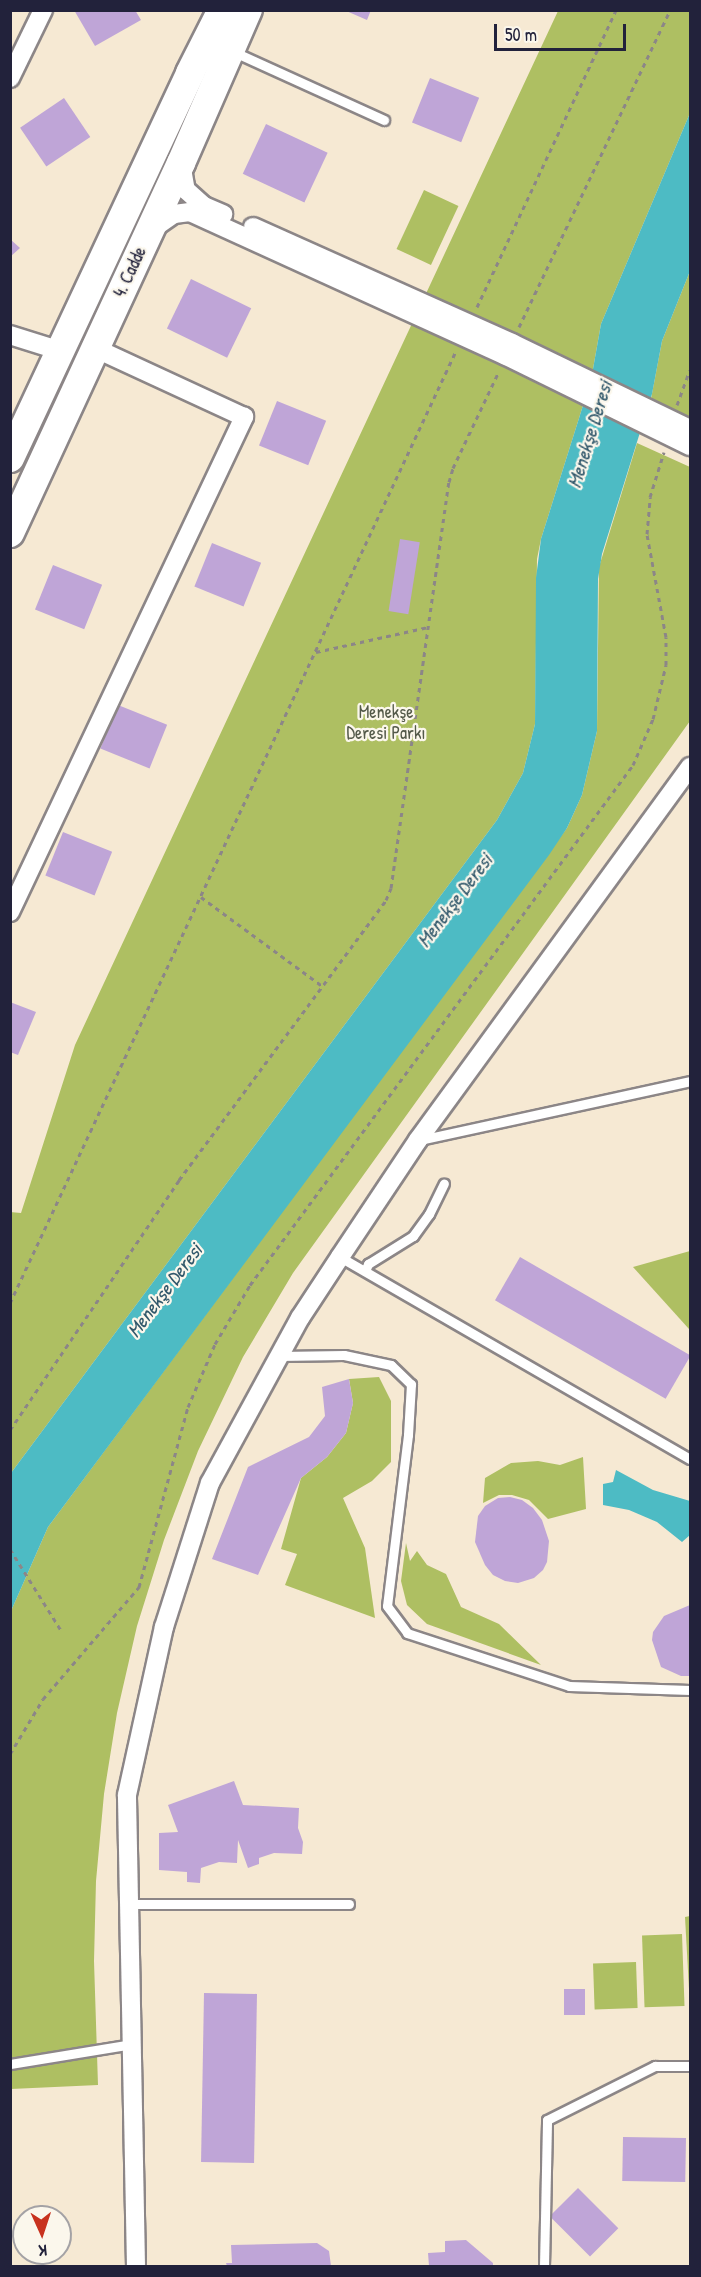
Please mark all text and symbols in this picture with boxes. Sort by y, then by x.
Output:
scale bar [497,12,629,50]
text: 50 m [505,22,537,47]
street label: 4. Cadde [109,243,151,301]
water label: Menekşe Deresi [561,378,617,490]
park label: Menekşe Deresi Parkı [346,702,426,744]
water label: Menekşe Deresi [411,849,497,951]
water label: Menekşe Deresi [121,1239,207,1341]
north arrow [12,2205,72,2265]
text: K [38,2240,48,2262]

